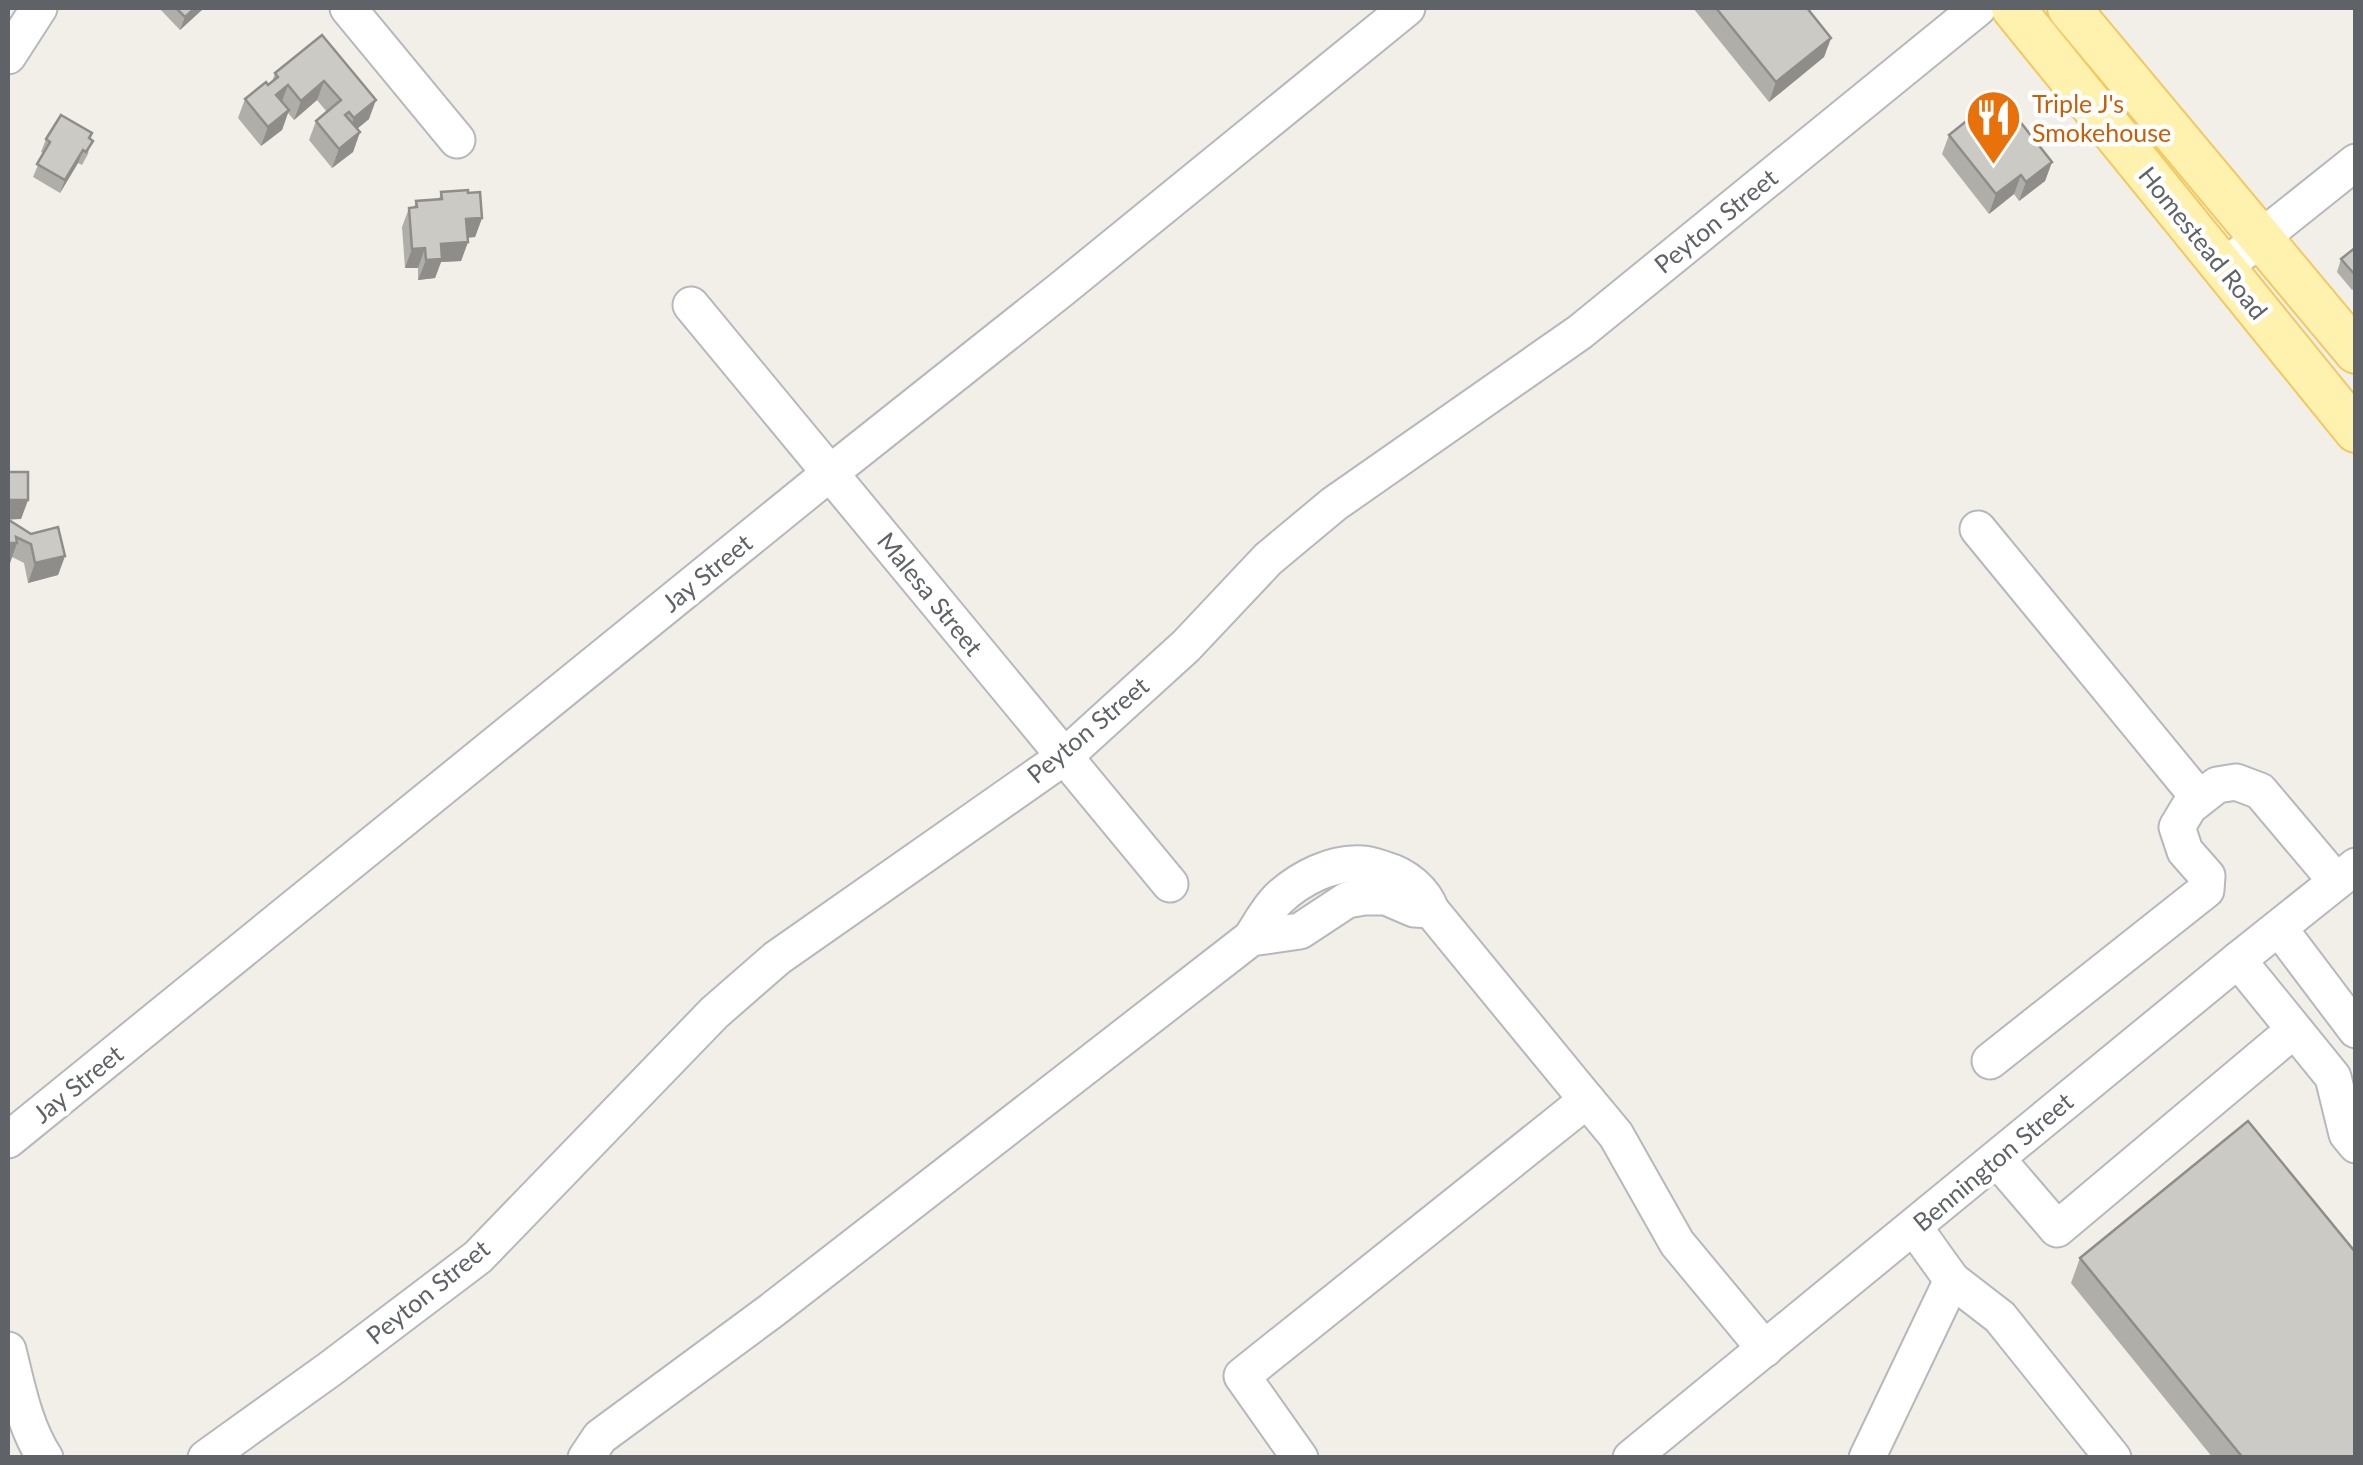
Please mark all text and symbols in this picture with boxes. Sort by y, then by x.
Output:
restaurant icon: Triple J's Smokehouse [1963,88,2023,167]
place label: Triple J's Smokehouse [2032,88,2171,147]
street label: Homestead Road [2133,160,2275,325]
street label: Peyton Street [1648,162,1783,279]
street label: Malesa Street [872,526,990,661]
street label: Jay Street [655,527,757,617]
street label: Peyton Street [1021,670,1154,789]
street label: Jay Street [26,1038,128,1128]
street label: Bennington Street [1906,1086,2078,1237]
street label: Peyton Street [360,1233,495,1350]

